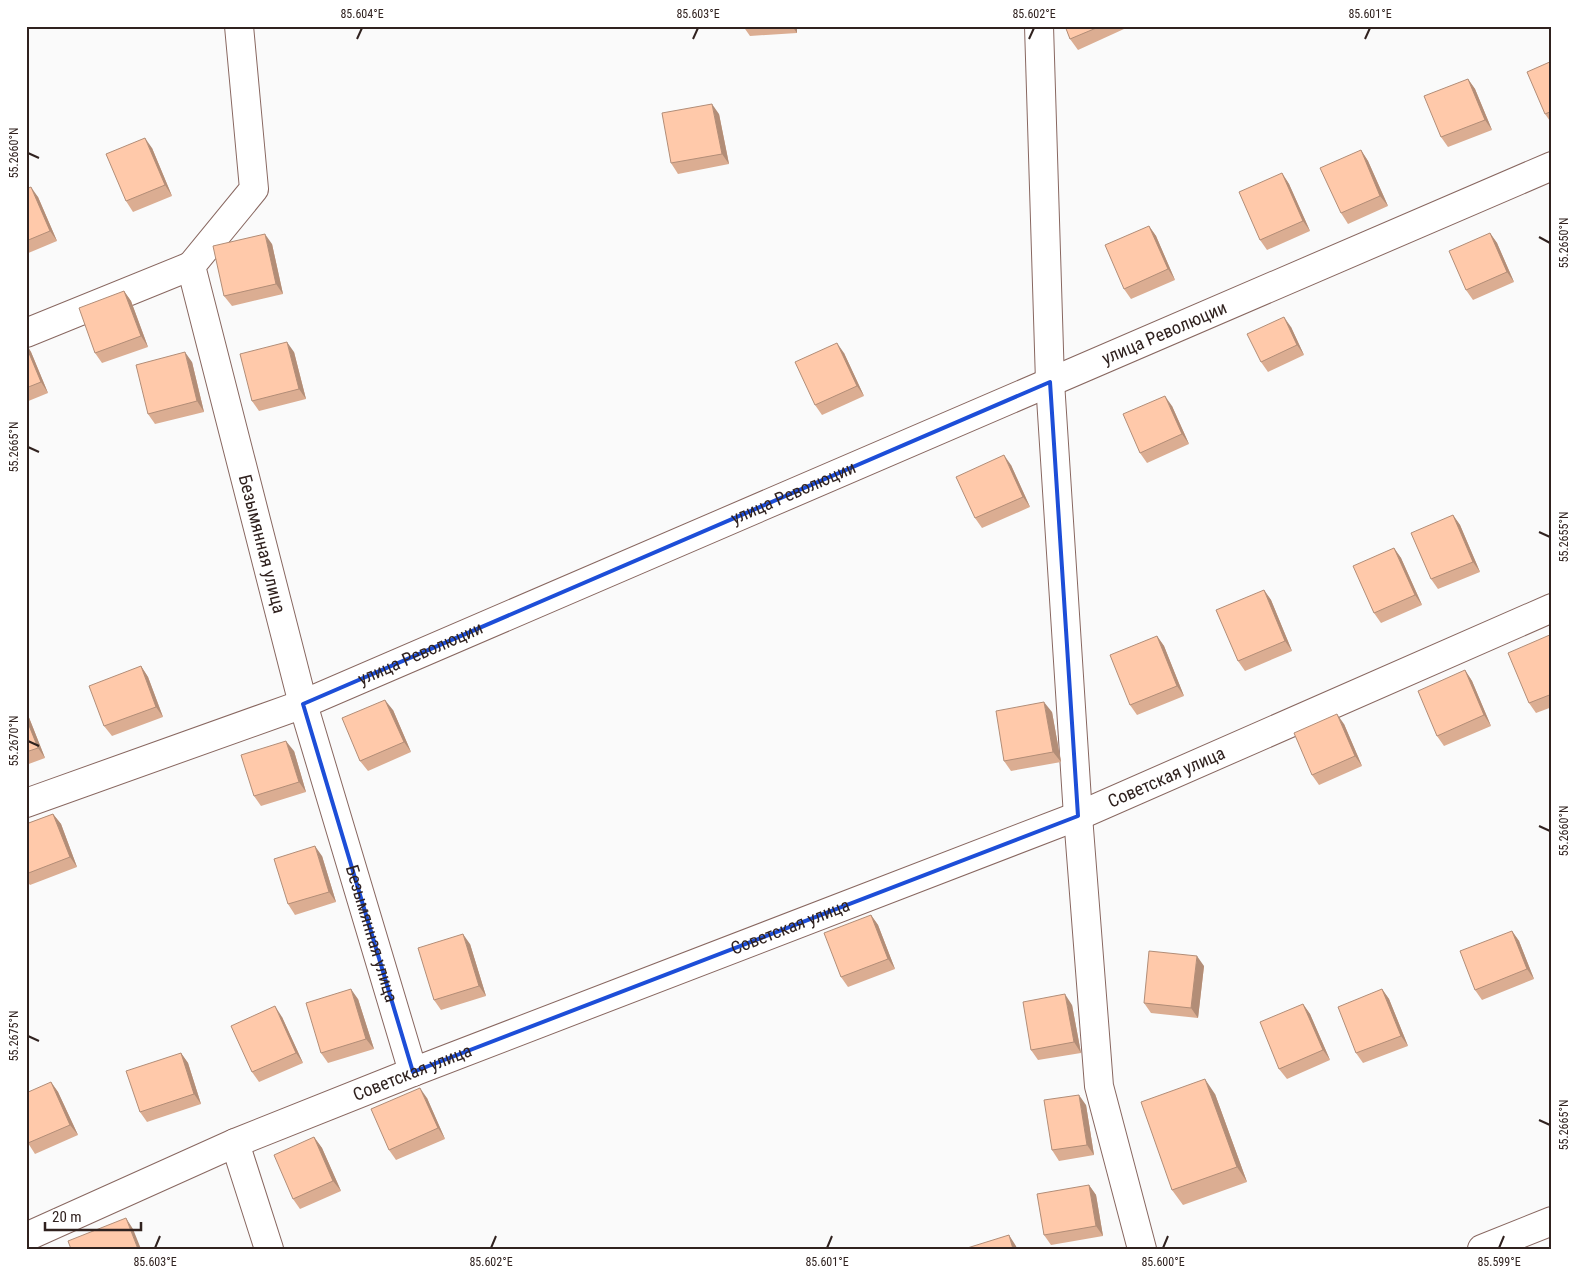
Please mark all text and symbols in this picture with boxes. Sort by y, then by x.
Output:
text: 85.604°E [340,7,384,21]
text: 85.603°E [676,7,720,21]
text: 85.602°E [1012,7,1056,21]
text: 85.601°E [1348,7,1392,21]
text: 55.2660°N [7,128,21,178]
text: 55.2650°N [1557,218,1571,268]
street label: улица Революции [1099,296,1230,369]
text: 55.2665°N [7,422,21,472]
street label: улица Революции [728,456,859,528]
street label: Безымянная улица [235,472,290,615]
text: 55.2655°N [1557,512,1571,562]
street label: улица Революции [355,617,486,689]
text: 55.2670°N [7,716,21,766]
street label: Советская улица [1105,742,1228,812]
text: 55.2660°N [1557,806,1571,856]
street label: Безымянная улица [342,862,403,1005]
street label: Советская улица [728,894,852,959]
text: 55.2675°N [7,1011,21,1061]
street label: Советская улица [350,1039,474,1105]
text: 55.2665°N [1557,1100,1571,1150]
scale bar [45,1200,141,1232]
text: 20 m [52,1208,82,1226]
text: 85.603°E [133,1255,177,1269]
text: 85.602°E [469,1255,513,1269]
text: 85.601°E [805,1255,849,1269]
text: 85.600°E [1141,1255,1185,1269]
text: 85.599°E [1477,1255,1521,1269]

